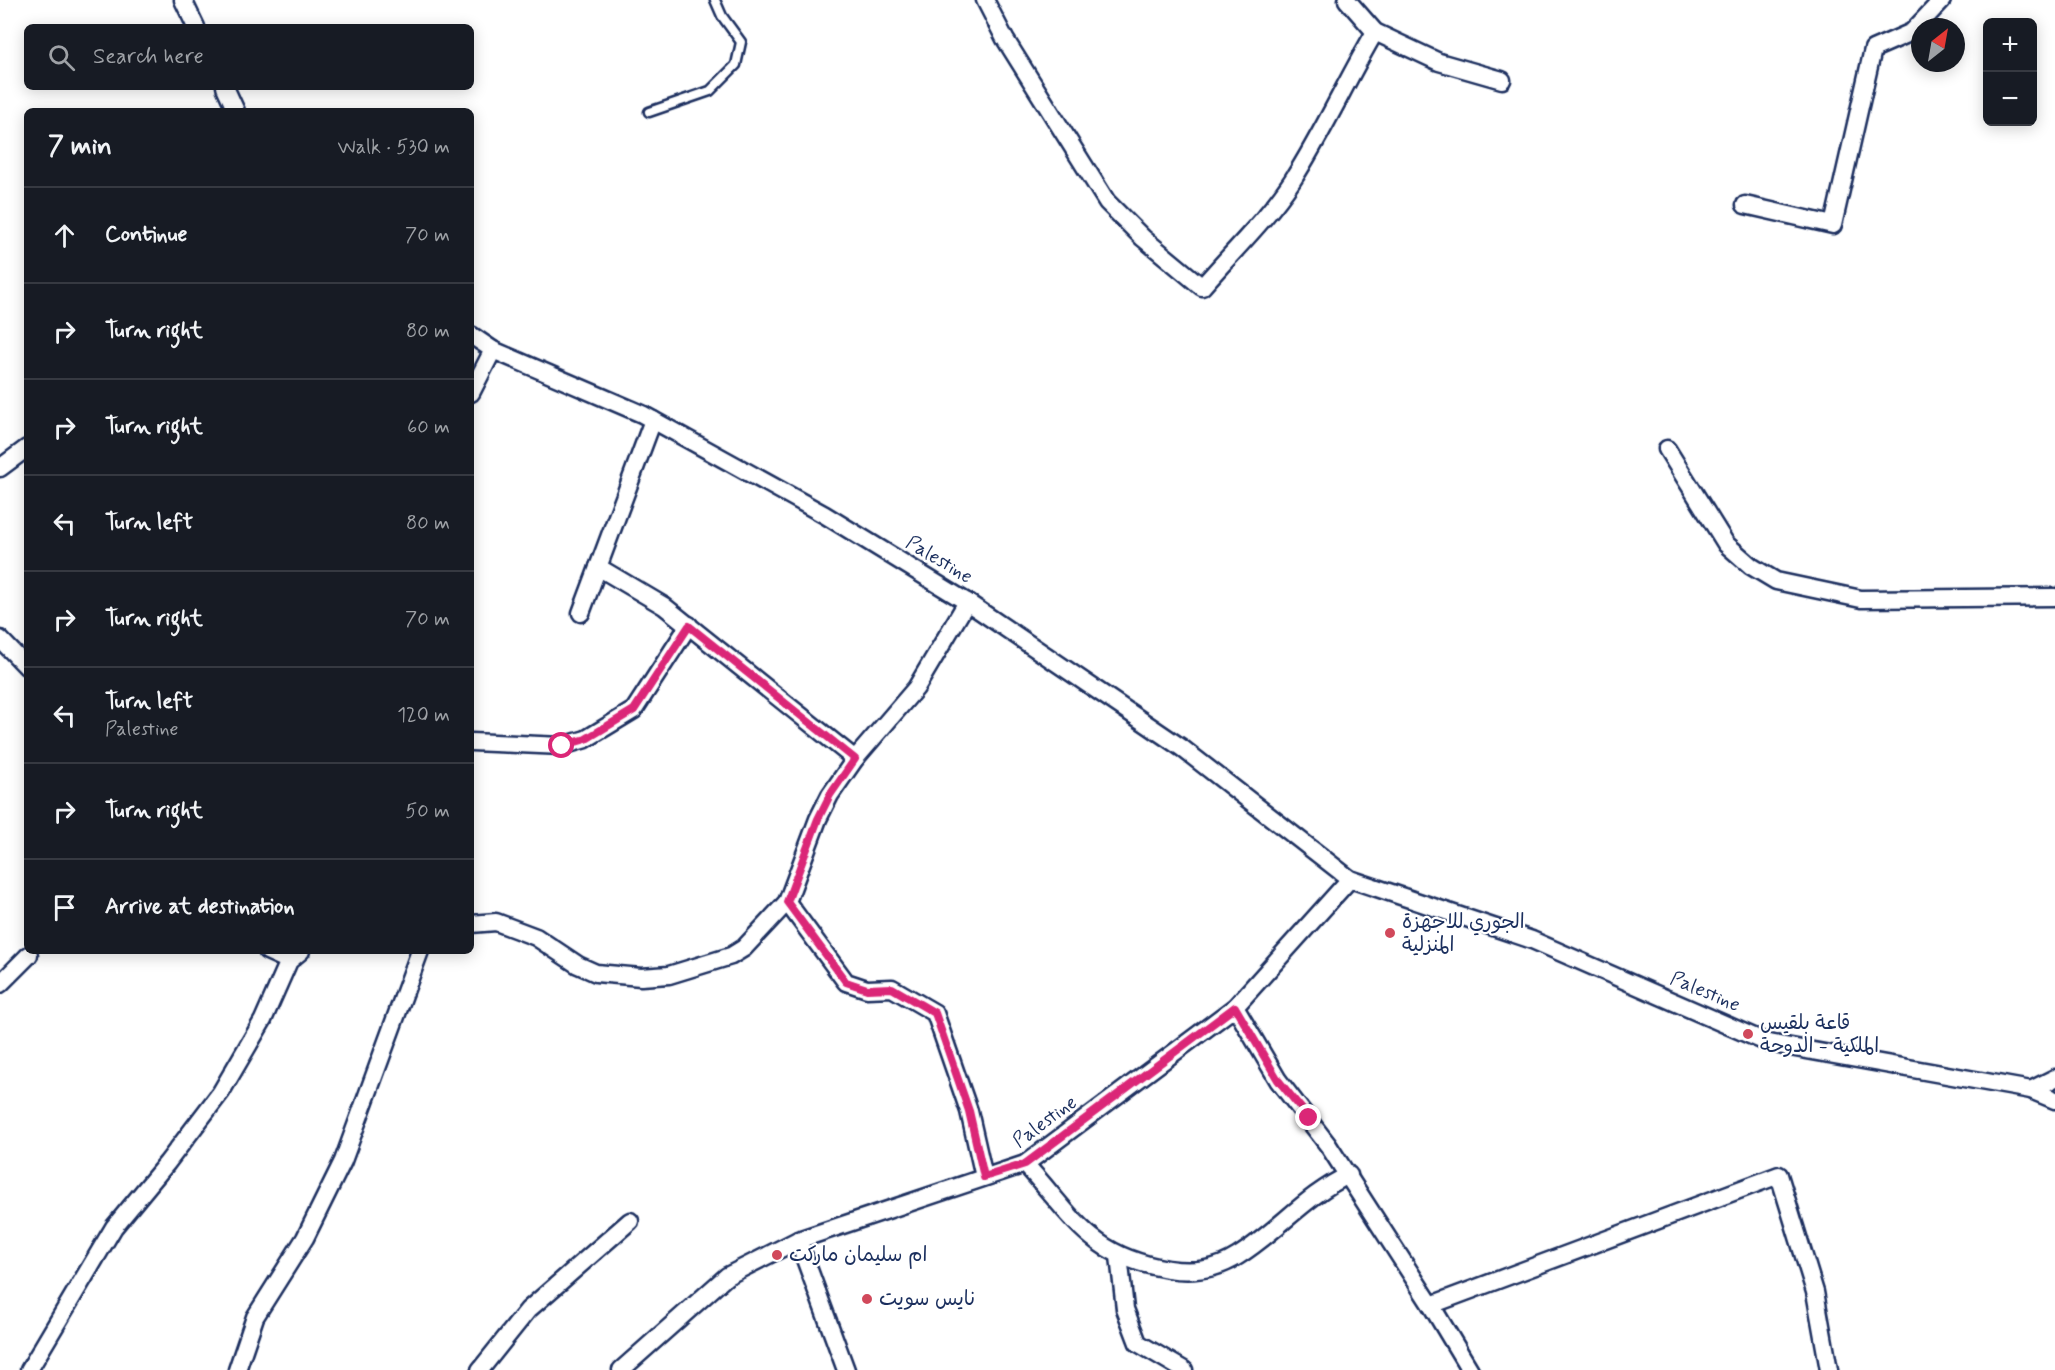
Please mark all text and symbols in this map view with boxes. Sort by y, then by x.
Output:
north arrow [1911,18,1965,72]
map controls [1983,18,2037,126]
button: + [1983,18,2037,72]
search box [24,24,474,90]
icon: search [45,41,78,74]
text: Search here [93,43,204,71]
button: − [1983,72,2037,126]
text: 7 min [48,130,112,164]
text: Walk · 530 m [338,134,450,161]
icon: ahead [48,219,81,252]
text: Continue [105,221,187,249]
text: 70 m [405,222,450,249]
icon: right [48,315,81,348]
text: Turn right [105,317,203,345]
text: 80 m [406,318,450,345]
icon: right [48,411,81,444]
text: Turn right [105,413,203,441]
text: 60 m [407,414,450,441]
icon: left [48,507,81,540]
text: Turn left [105,509,193,537]
text: 80 m [406,510,450,537]
street label: Palestine [901,529,977,591]
icon: right [48,603,81,636]
text: Turn right [105,605,203,633]
text: 70 m [405,606,450,633]
text: Turn left [105,688,193,716]
icon: left [48,699,81,732]
text: 120 m [397,702,450,729]
text: Palestine [105,716,179,743]
route start [548,732,574,758]
icon: right [48,795,81,828]
text: Turn right [105,797,203,825]
text: 50 m [405,798,450,825]
icon: arrive [48,891,81,924]
text: Arrive at destination [105,893,295,921]
place label: الجوري للاجهزة المنزلية [1402,909,1525,959]
marker: الجوري للاجهزة المنزلية [1383,926,1397,940]
street label: Palestine [1666,965,1744,1019]
place label: قاعة بلقيس الملكية - الدوحة [1760,1010,1879,1060]
marker: قاعة بلقيس الملكية - الدوحة [1741,1027,1755,1041]
street label: Palestine [1007,1089,1083,1155]
route end [1295,1104,1321,1130]
place label: ام سليمان ماركت [789,1242,927,1269]
marker: ام سليمان ماركت [770,1248,784,1262]
place label: نايس سويت [879,1286,975,1313]
marker: نايس سويت [860,1292,874,1306]

